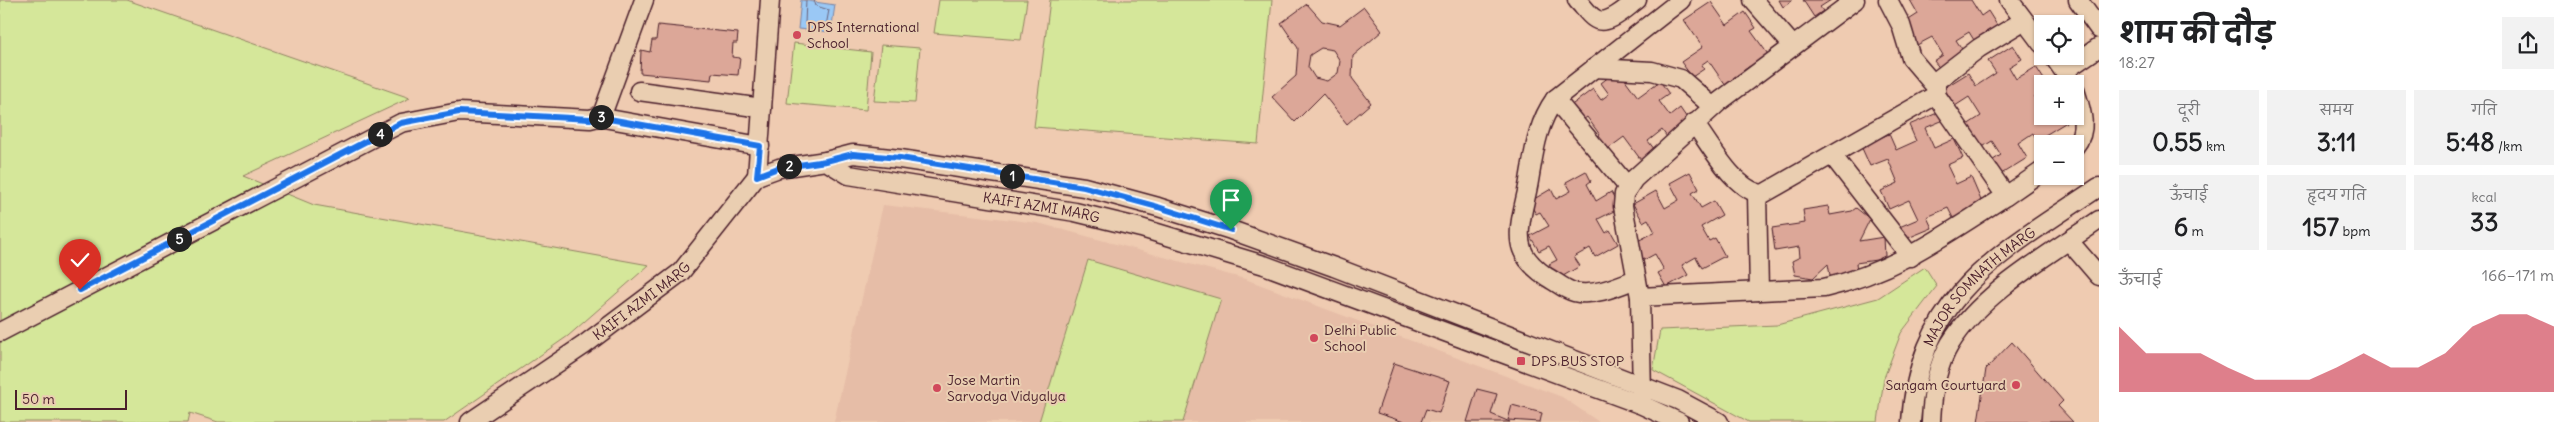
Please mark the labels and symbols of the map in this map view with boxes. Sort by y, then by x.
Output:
place label: DPS International School [807,18,919,52]
marker: DPS International School [791,29,803,41]
pin: 3 [588,104,614,130]
pin: 4 [368,122,392,146]
pin: 2 [776,154,802,178]
pin: 1 [1000,164,1024,188]
pin [1210,179,1252,230]
street label: KAIFI AZMI MARG [982,188,1102,227]
street label: MAJOR SOMNATH MARG [1920,223,2039,349]
pin: 5 [166,226,192,252]
pin [59,239,101,290]
street label: KAIFI AZMI MARG [589,258,694,344]
place label: Delhi Public School [1324,321,1397,355]
marker: Delhi Public School [1308,332,1320,344]
place label: DPS BUS STOP [1531,352,1624,370]
marker: DPS BUS STOP [1515,355,1527,367]
place label: Jose Martin Sarvodya Vidyalya [947,371,1066,405]
place label: Sangam Courtyard [1885,376,2006,394]
marker: Sangam Courtyard [2010,379,2022,391]
marker: Jose Martin Sarvodya Vidyalya [931,382,943,394]
scale bar [15,387,128,410]

